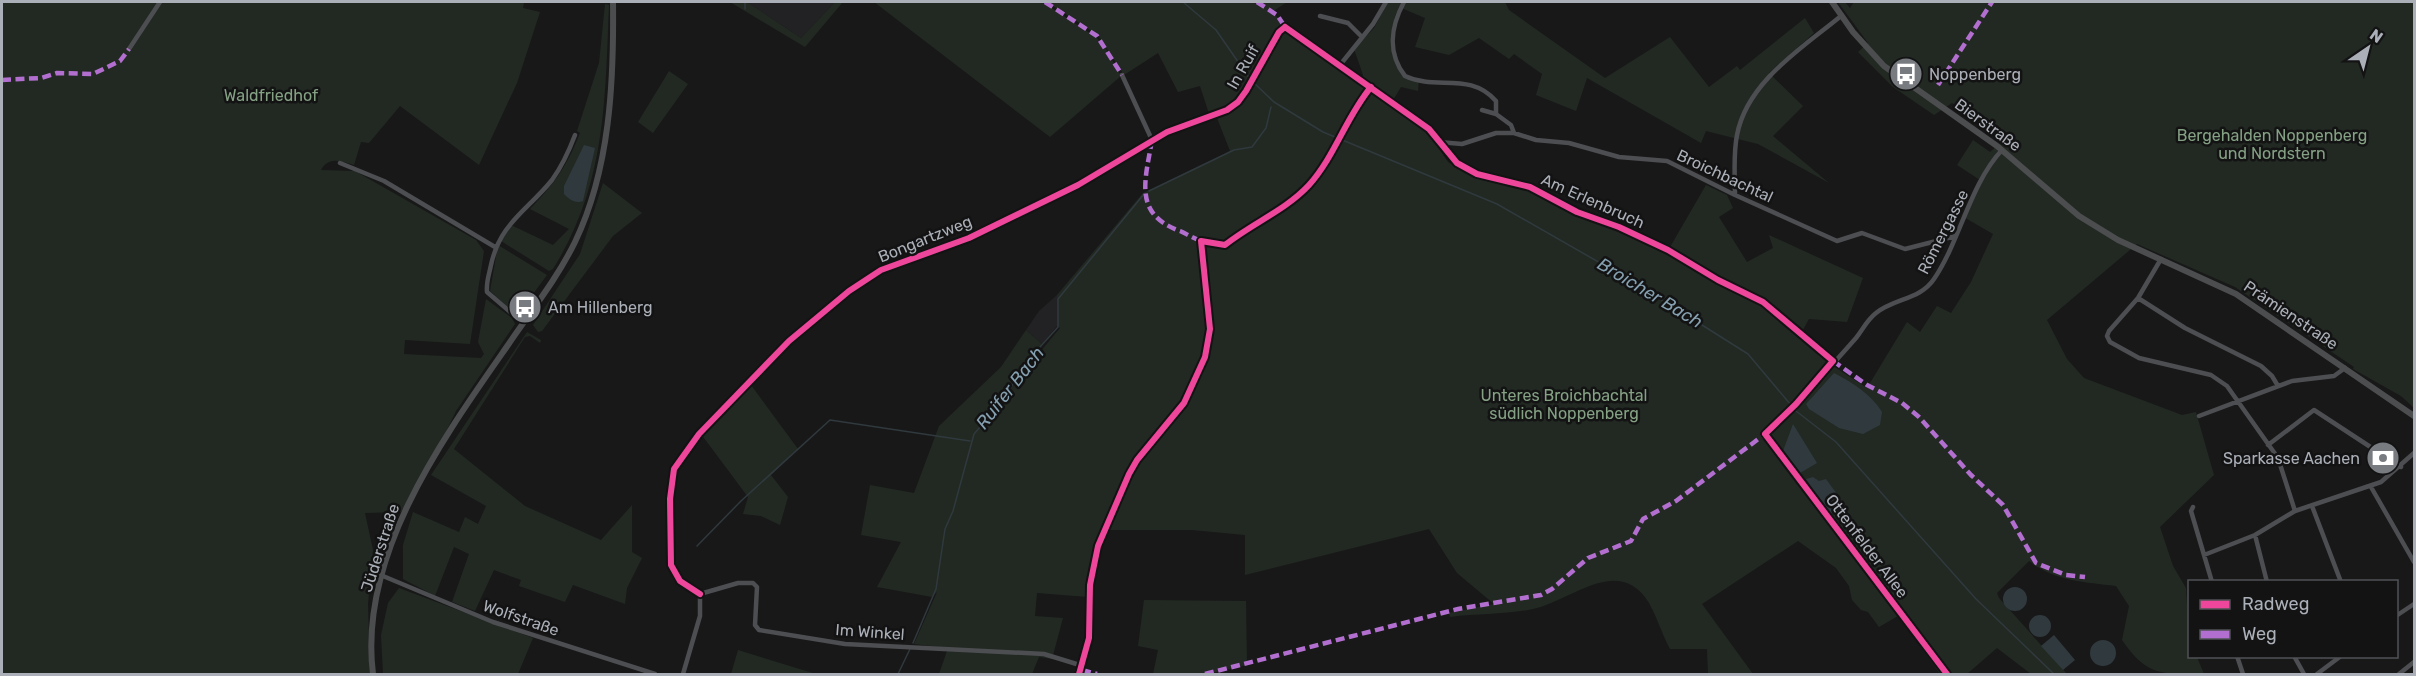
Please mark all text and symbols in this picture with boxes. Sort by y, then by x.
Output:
north arrow [2338,18,2398,78]
text: N [2366,25,2386,47]
street label: In Ruif [1223,41,1264,93]
bus stop icon: Noppenberg [1888,56,1924,92]
place label: Noppenberg [1929,65,2021,84]
park label: Waldfriedhof [224,86,319,105]
street label: Bierstraße [1951,95,2025,155]
park label: Bergehalden Noppenberg und Nordstern [2177,126,2367,163]
street label: Broichbachtal [1674,145,1776,207]
street label: Am Erlenbruch [1538,170,1648,232]
street label: Römergasse [1914,187,1972,277]
street label: Bongartzweg [875,212,975,266]
water label: Broicher Bach [1593,253,1707,333]
street label: Prämienstraße [2240,277,2342,353]
bus stop icon: Am Hillenberg [507,289,543,325]
place label: Am Hillenberg [548,298,653,317]
water label: Ruifer Bach [971,342,1049,434]
park label: Unteres Broichbachtal südlich Noppenberg [1480,386,1648,423]
bank icon: Sparkasse Aachen [2365,440,2401,476]
place label: Sparkasse Aachen [2223,449,2360,468]
street label: Ottenfelder Allee [1822,490,1912,602]
street label: Jüderstraße [357,501,403,595]
legend [2188,580,2398,658]
text: Radweg [2242,593,2309,615]
street label: Wolfstraße [480,596,562,640]
street label: Im Winkel [835,620,905,644]
text: Weg [2242,623,2277,645]

